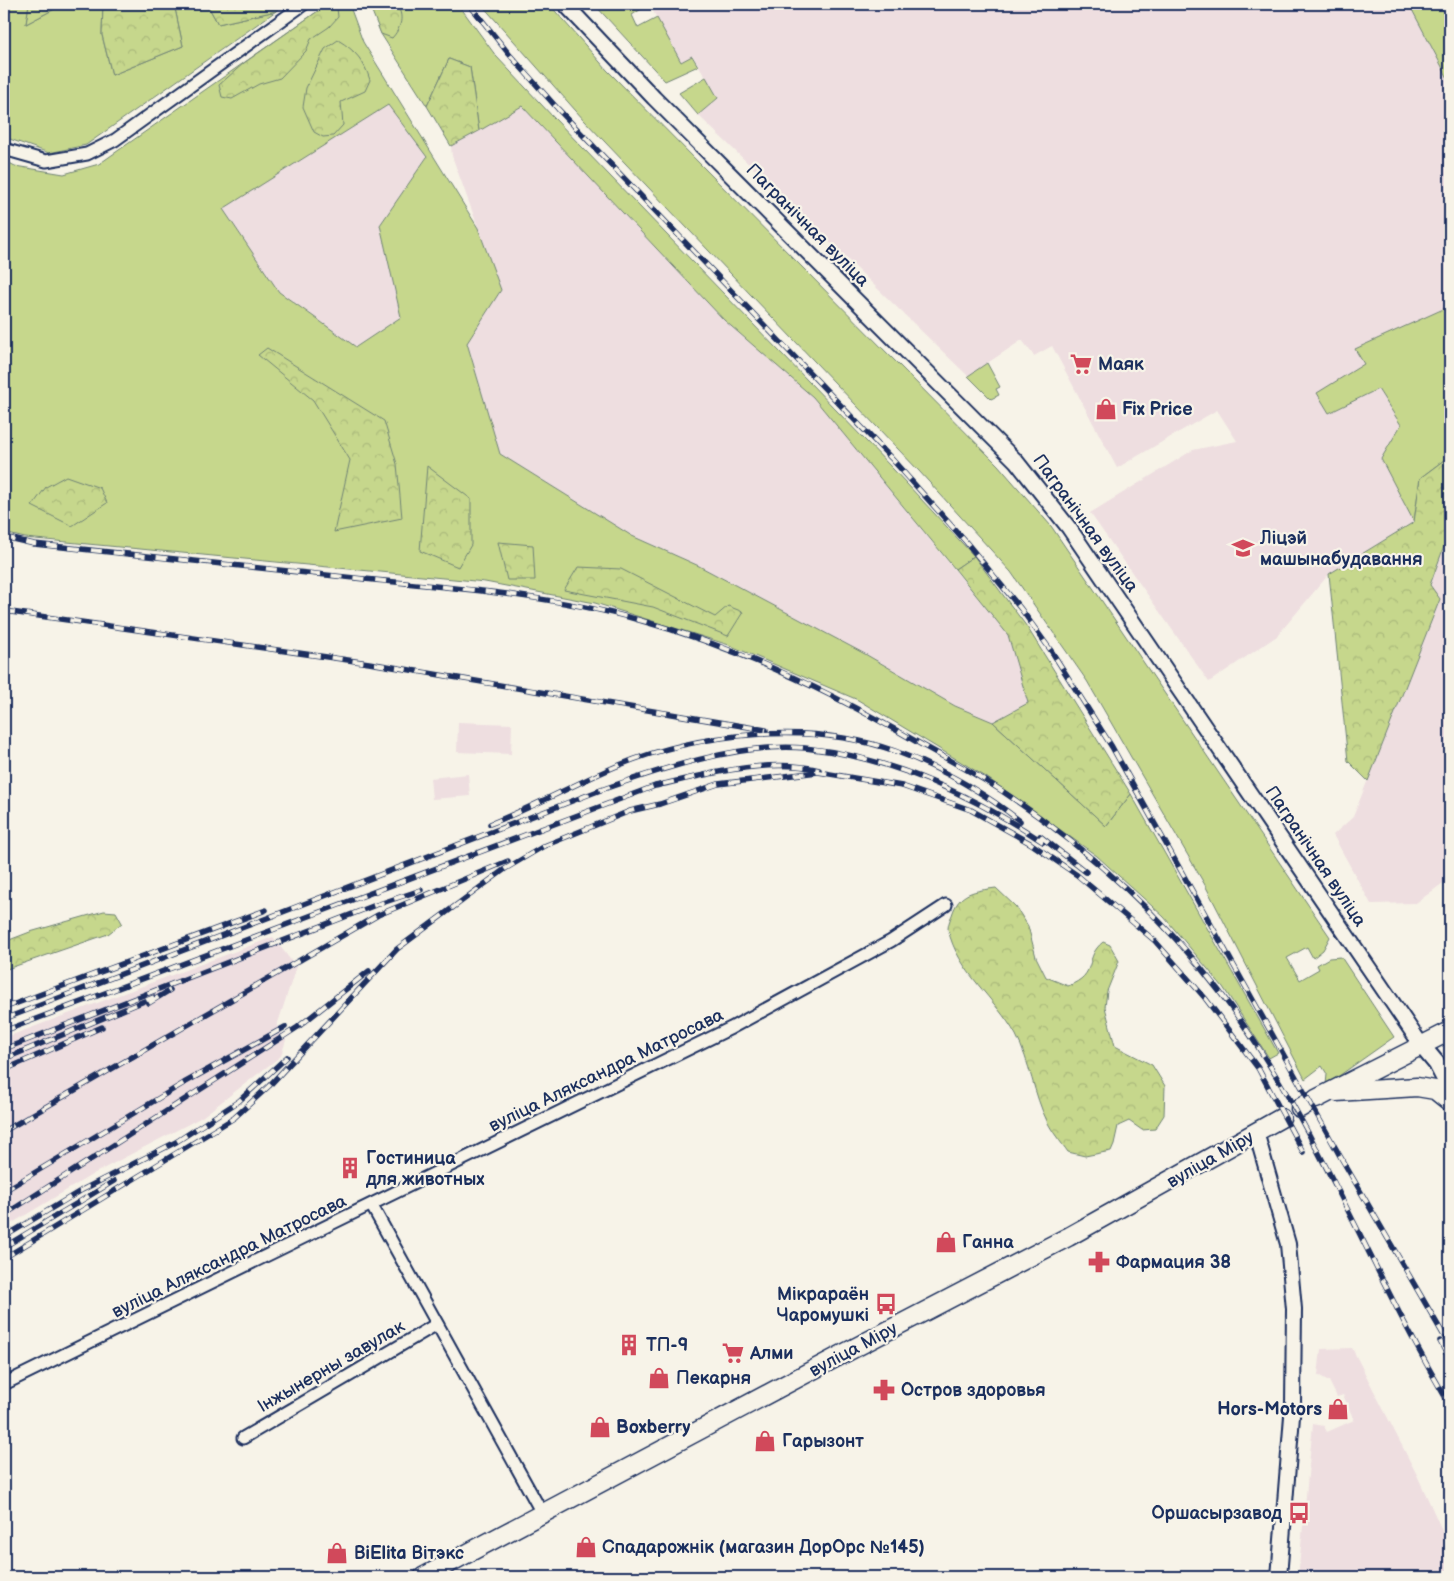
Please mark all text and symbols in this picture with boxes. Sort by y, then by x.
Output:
street label: Пагранічная вуліца [742,160,874,291]
supermarket icon: Маяк [1068,351,1094,377]
place label: Маяк [1098,354,1144,375]
shop icon: Fix Price [1093,396,1119,422]
place label: Fix Price [1122,399,1193,420]
street label: Пагранічная вуліца [1029,450,1143,597]
place label: Ліцэй машынабудавання [1259,528,1423,570]
school or university icon: Ліцэй машынабудавання [1230,535,1256,561]
street label: Пагранічная вуліца [1261,782,1371,931]
street label: вуліца Аляксандра Матросава [486,1004,727,1136]
street label: вуліца Міру [1163,1126,1258,1193]
place label: Гостиница для животных [365,1148,485,1190]
building icon: Гостиница для животных [337,1155,363,1181]
street label: вуліца Аляксандра Матросава [109,1190,350,1322]
shop icon: Ганна [933,1229,959,1255]
place label: Ганна [962,1232,1014,1253]
pharmacy icon: Фармация 38 [1086,1249,1112,1275]
place label: Фармация 38 [1116,1252,1231,1273]
place label: Мікрараён Чаромушкі [776,1284,869,1326]
bus stop icon: Мікрараён Чаромушкі [873,1291,899,1317]
street label: Інжынерны завулак [254,1315,409,1417]
street label: вуліца Міру [806,1317,901,1381]
building icon: ТП-9 [616,1332,642,1358]
place label: ТП-9 [646,1335,688,1356]
supermarket icon: Алми [720,1340,746,1366]
place label: Алми [749,1343,793,1364]
shop icon: Пекарня [646,1365,672,1391]
place label: Пекарня [676,1368,751,1389]
pharmacy icon: Остров здоровья [871,1377,897,1403]
place label: Остров здоровья [901,1380,1046,1401]
shop icon: Hors-Motors [1325,1396,1351,1422]
place label: Hors-Motors [1217,1399,1322,1420]
shop icon: Boxberry [587,1414,613,1440]
place label: Boxberry [616,1417,691,1438]
shop icon: Гарызонт [752,1428,778,1454]
place label: Гарызонт [782,1431,864,1452]
bus stop icon: Оршасырзавод [1286,1500,1312,1526]
place label: Оршасырзавод [1151,1503,1282,1524]
shop icon: Спадарожнік (магазин ДорОрс №145) [573,1534,599,1560]
place label: Спадарожнік (магазин ДорОрс №145) [602,1537,925,1558]
shop icon: ВiElita Вітэкс [324,1540,350,1566]
place label: ВiElita Вітэкс [354,1543,464,1564]

